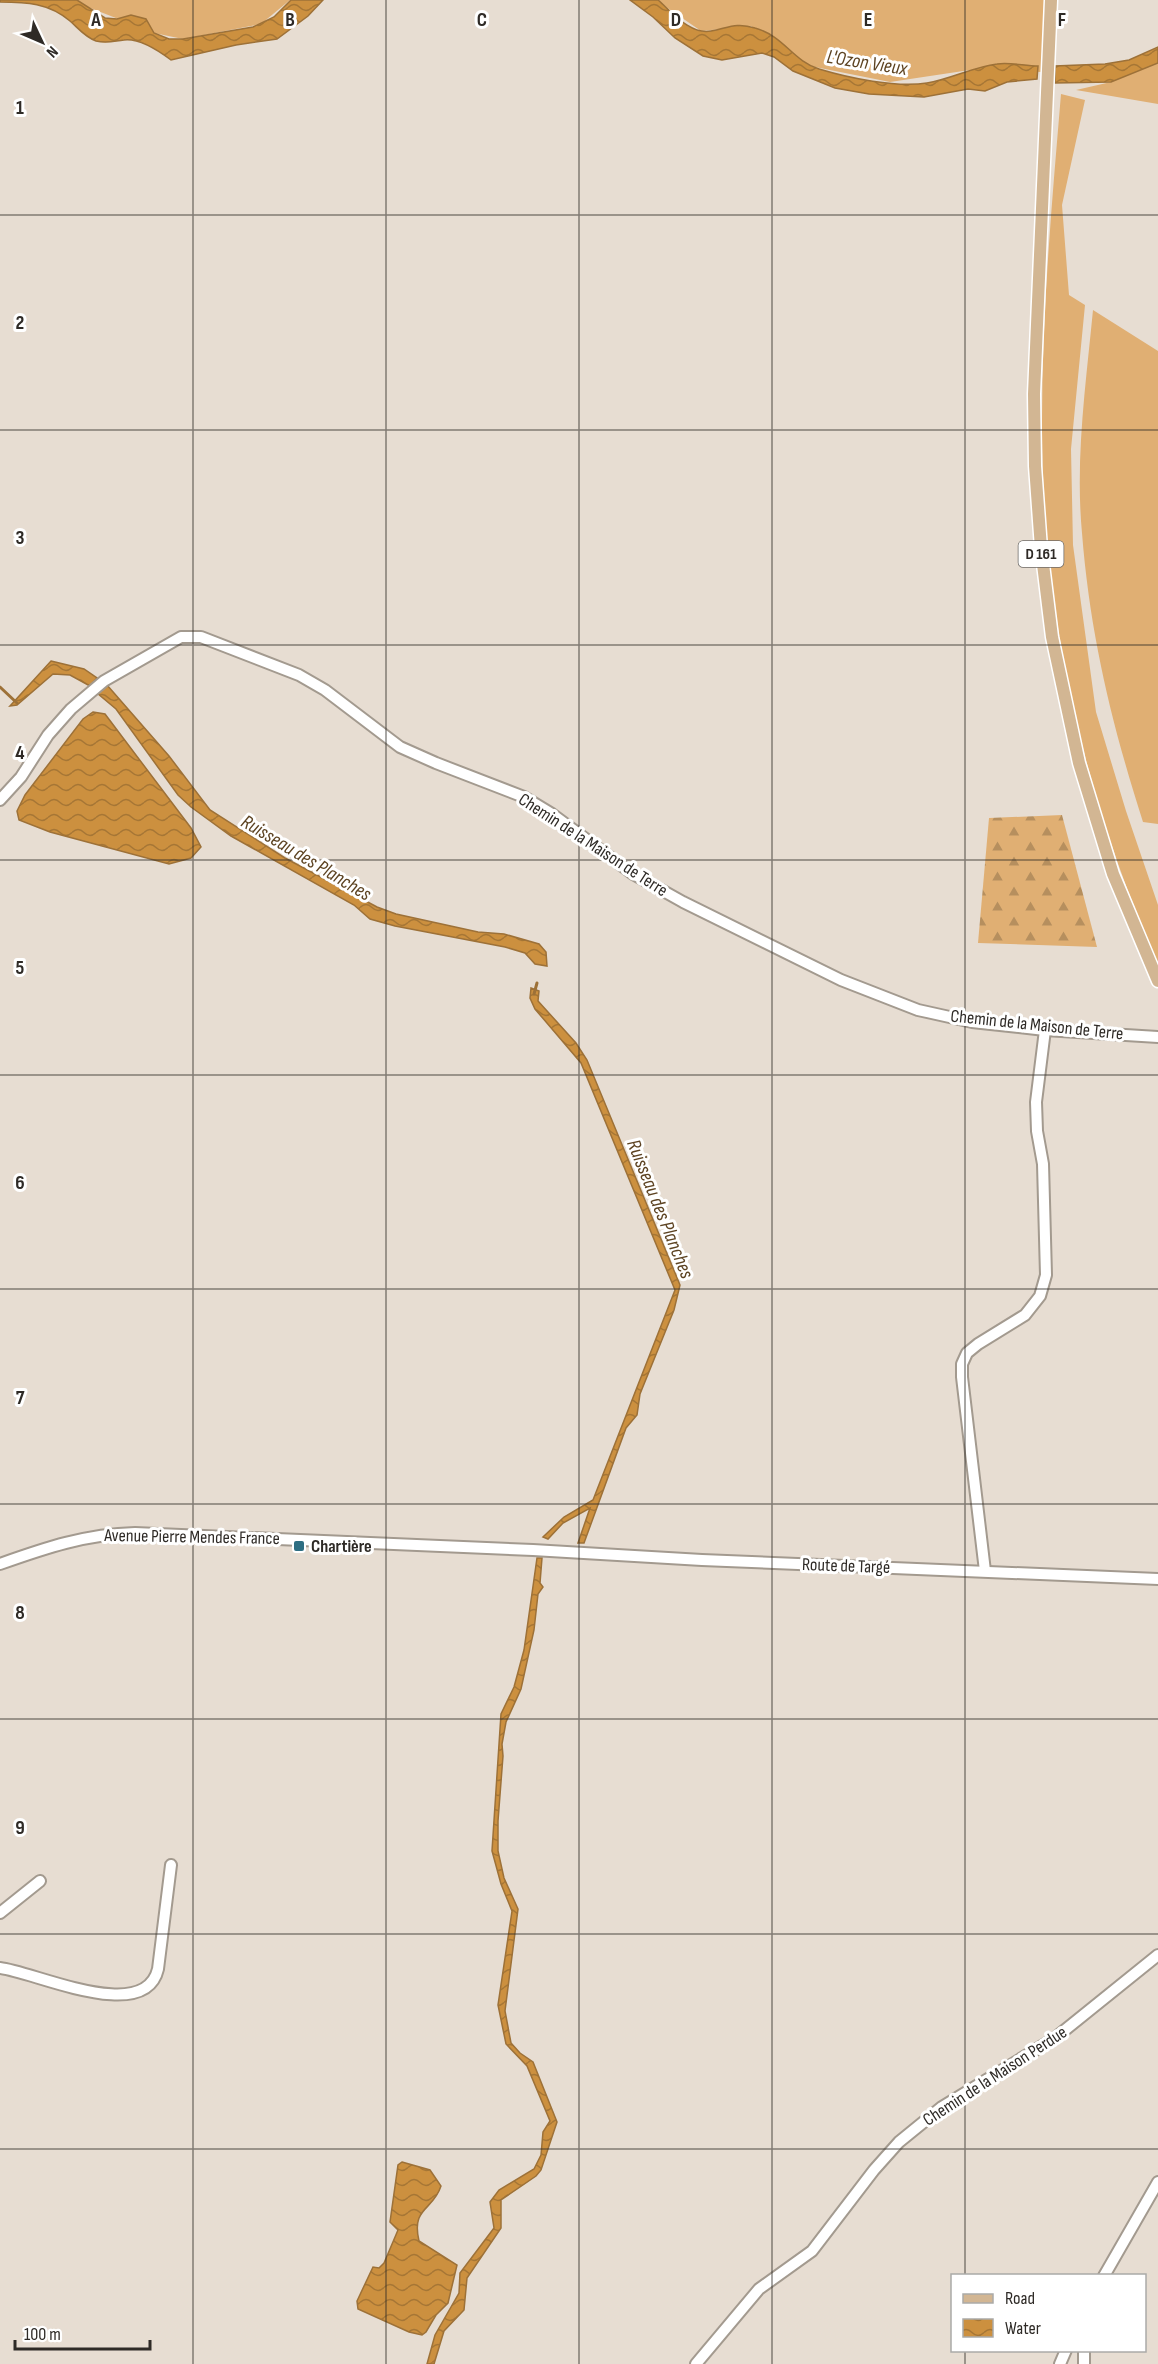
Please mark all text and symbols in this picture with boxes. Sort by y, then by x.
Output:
text: A [90,8,101,32]
text: B [285,8,295,32]
text: C [477,8,487,32]
text: D [671,8,681,32]
text: E [864,8,872,32]
text: F [1058,8,1066,32]
north arrow [12,12,72,72]
text: N [42,42,62,61]
water label: L'Ozon Vieux [825,45,910,81]
text: 1 [16,96,24,120]
text: 2 [16,311,24,335]
text: 3 [16,526,25,550]
road number: D 161 [1018,541,1064,567]
text: 4 [15,741,25,765]
street label: Chemin de la Maison de Terre [514,789,672,901]
water label: Ruisseau des Planches [237,810,375,906]
text: 5 [16,956,25,980]
street label: Chemin de la Maison de Terre [950,1005,1124,1045]
water label: Ruisseau des Planches [621,1136,699,1282]
text: 6 [15,1171,25,1195]
text: 7 [16,1386,25,1410]
street label: Avenue Pierre Mendes France [103,1525,280,1549]
place label: Chartière [311,1536,372,1557]
marker: Chartière [292,1539,306,1553]
street label: Route de Targé [802,1554,890,1578]
text: 8 [15,1601,25,1625]
text: 9 [15,1816,25,1840]
street label: Chemin de la Maison Perdue [919,2022,1071,2130]
legend [951,2274,1146,2352]
text: Road [1005,2288,1035,2309]
scale bar [15,2313,150,2351]
text: Water [1005,2318,1041,2339]
text: 100 m [24,2324,61,2345]

